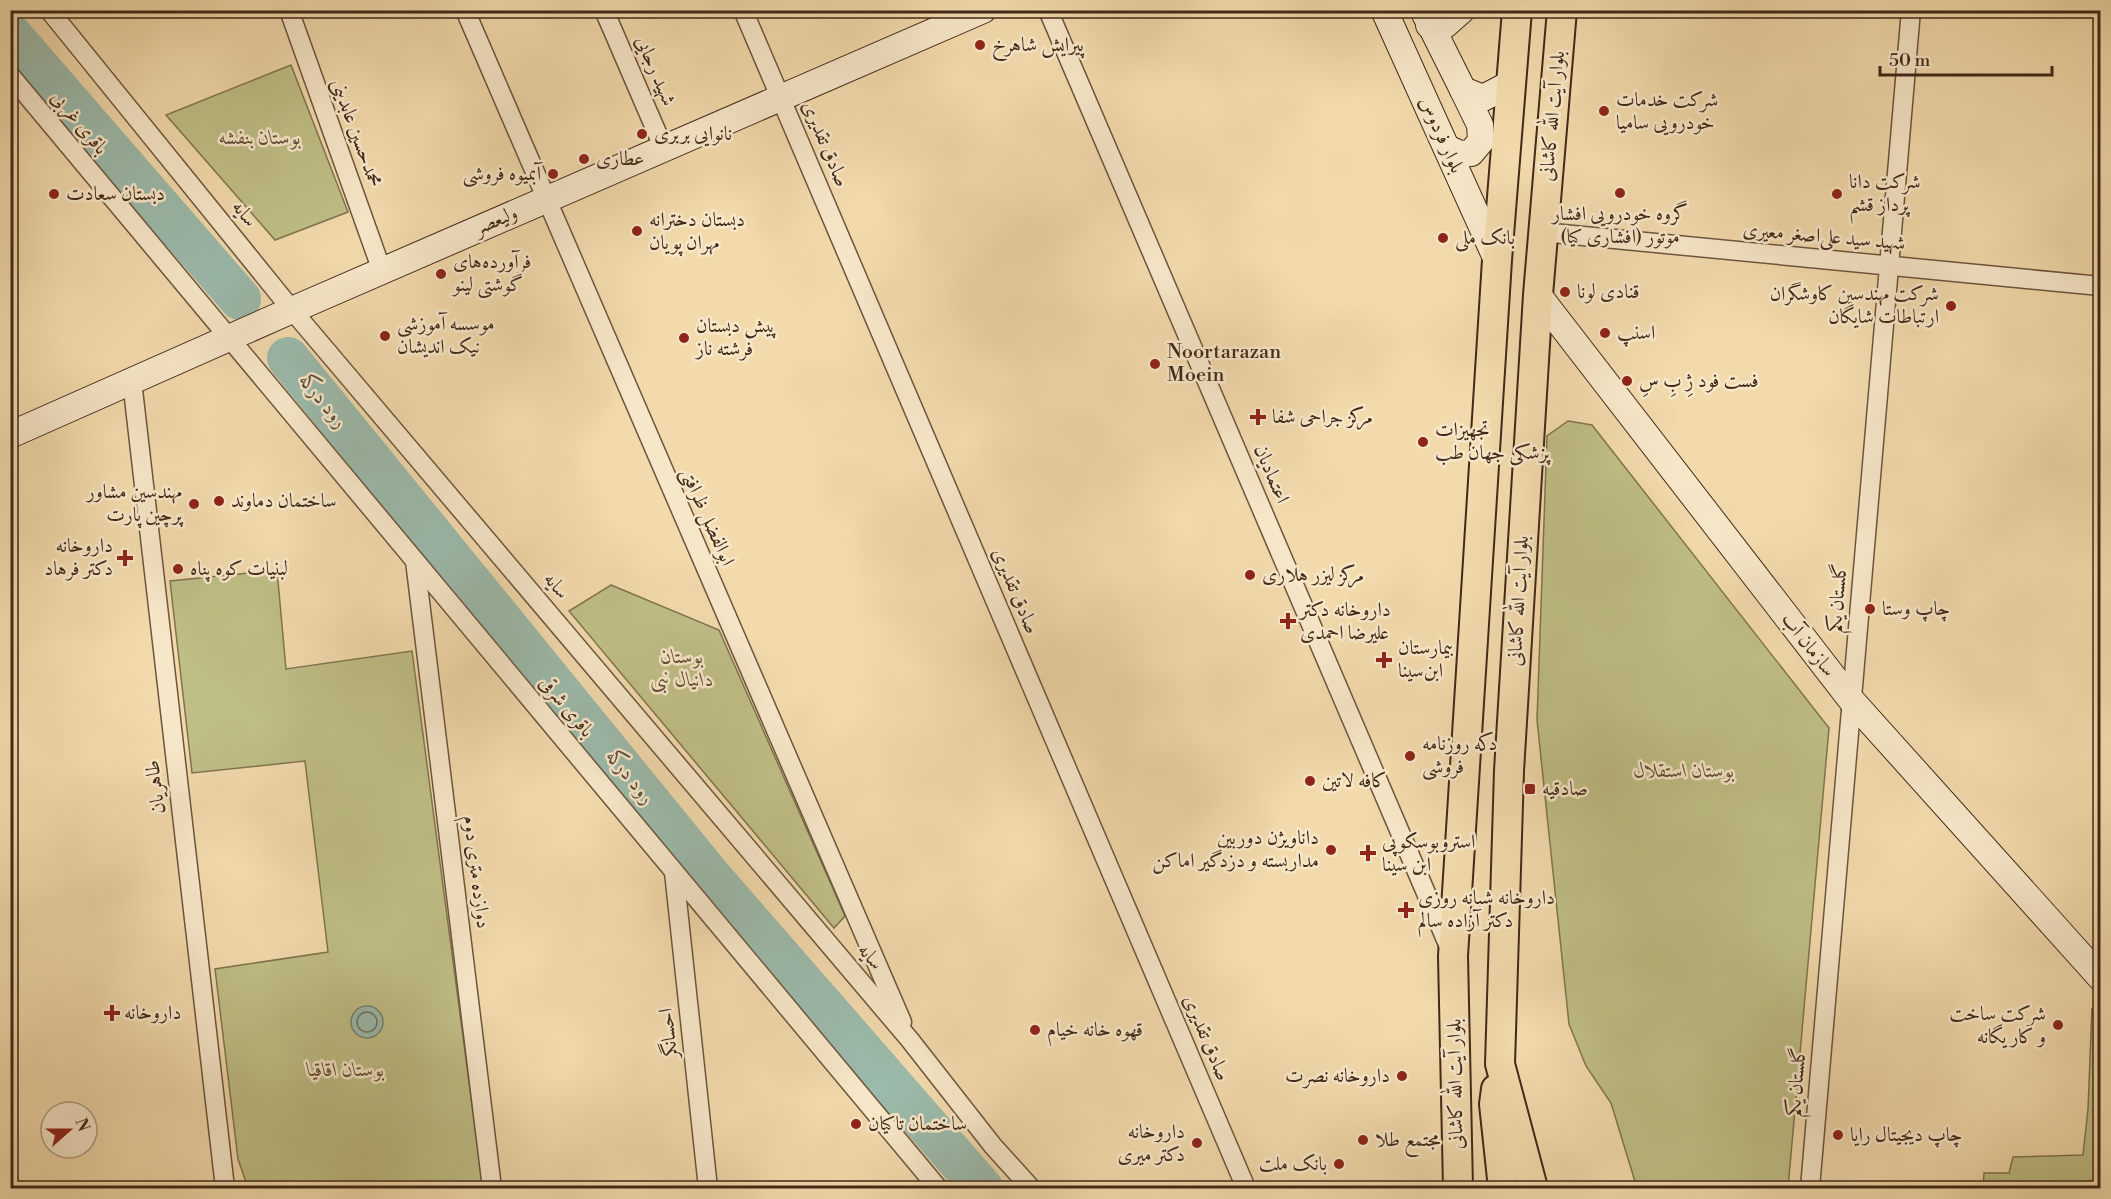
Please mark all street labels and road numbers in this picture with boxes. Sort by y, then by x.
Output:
street label: شهید رجایی [629,32,681,110]
street label: بلوار آیت الله کاشانی [1531,49,1571,182]
street label: محمدحسین عابدینی [325,75,387,191]
street label: باقری غربی [44,86,113,161]
street label: بلوار فردوس [1413,93,1469,177]
street label: صادق تقدیری [796,97,854,191]
street label: سایه [226,196,262,232]
street label: ولیعصر [469,201,522,242]
street label: شهید سید علی‌اصغر معیری [1741,217,1906,258]
street label: اعتمادیان [1247,441,1295,507]
street label: ابوالفضل ظرافتی [673,464,740,570]
street label: بلوار آیت الله کاشانی [1499,535,1535,667]
street label: صادق تقدیری [986,544,1044,638]
street label: گلستان یکم [1822,562,1858,634]
street label: سایه [538,567,574,605]
street label: سازمان آب [1775,607,1842,682]
street label: باقری شرقی [533,671,599,743]
street label: طاهریان [140,759,172,815]
street label: دوازده متری دوم [453,814,495,931]
street label: سایه [852,938,888,976]
street label: صادق تقدیری [1177,991,1235,1085]
street label: احسانگر [653,1007,684,1061]
street label: بلوار آیت الله کاشانی [1438,1018,1470,1150]
street label: گلستان یکم [1781,1046,1817,1118]

